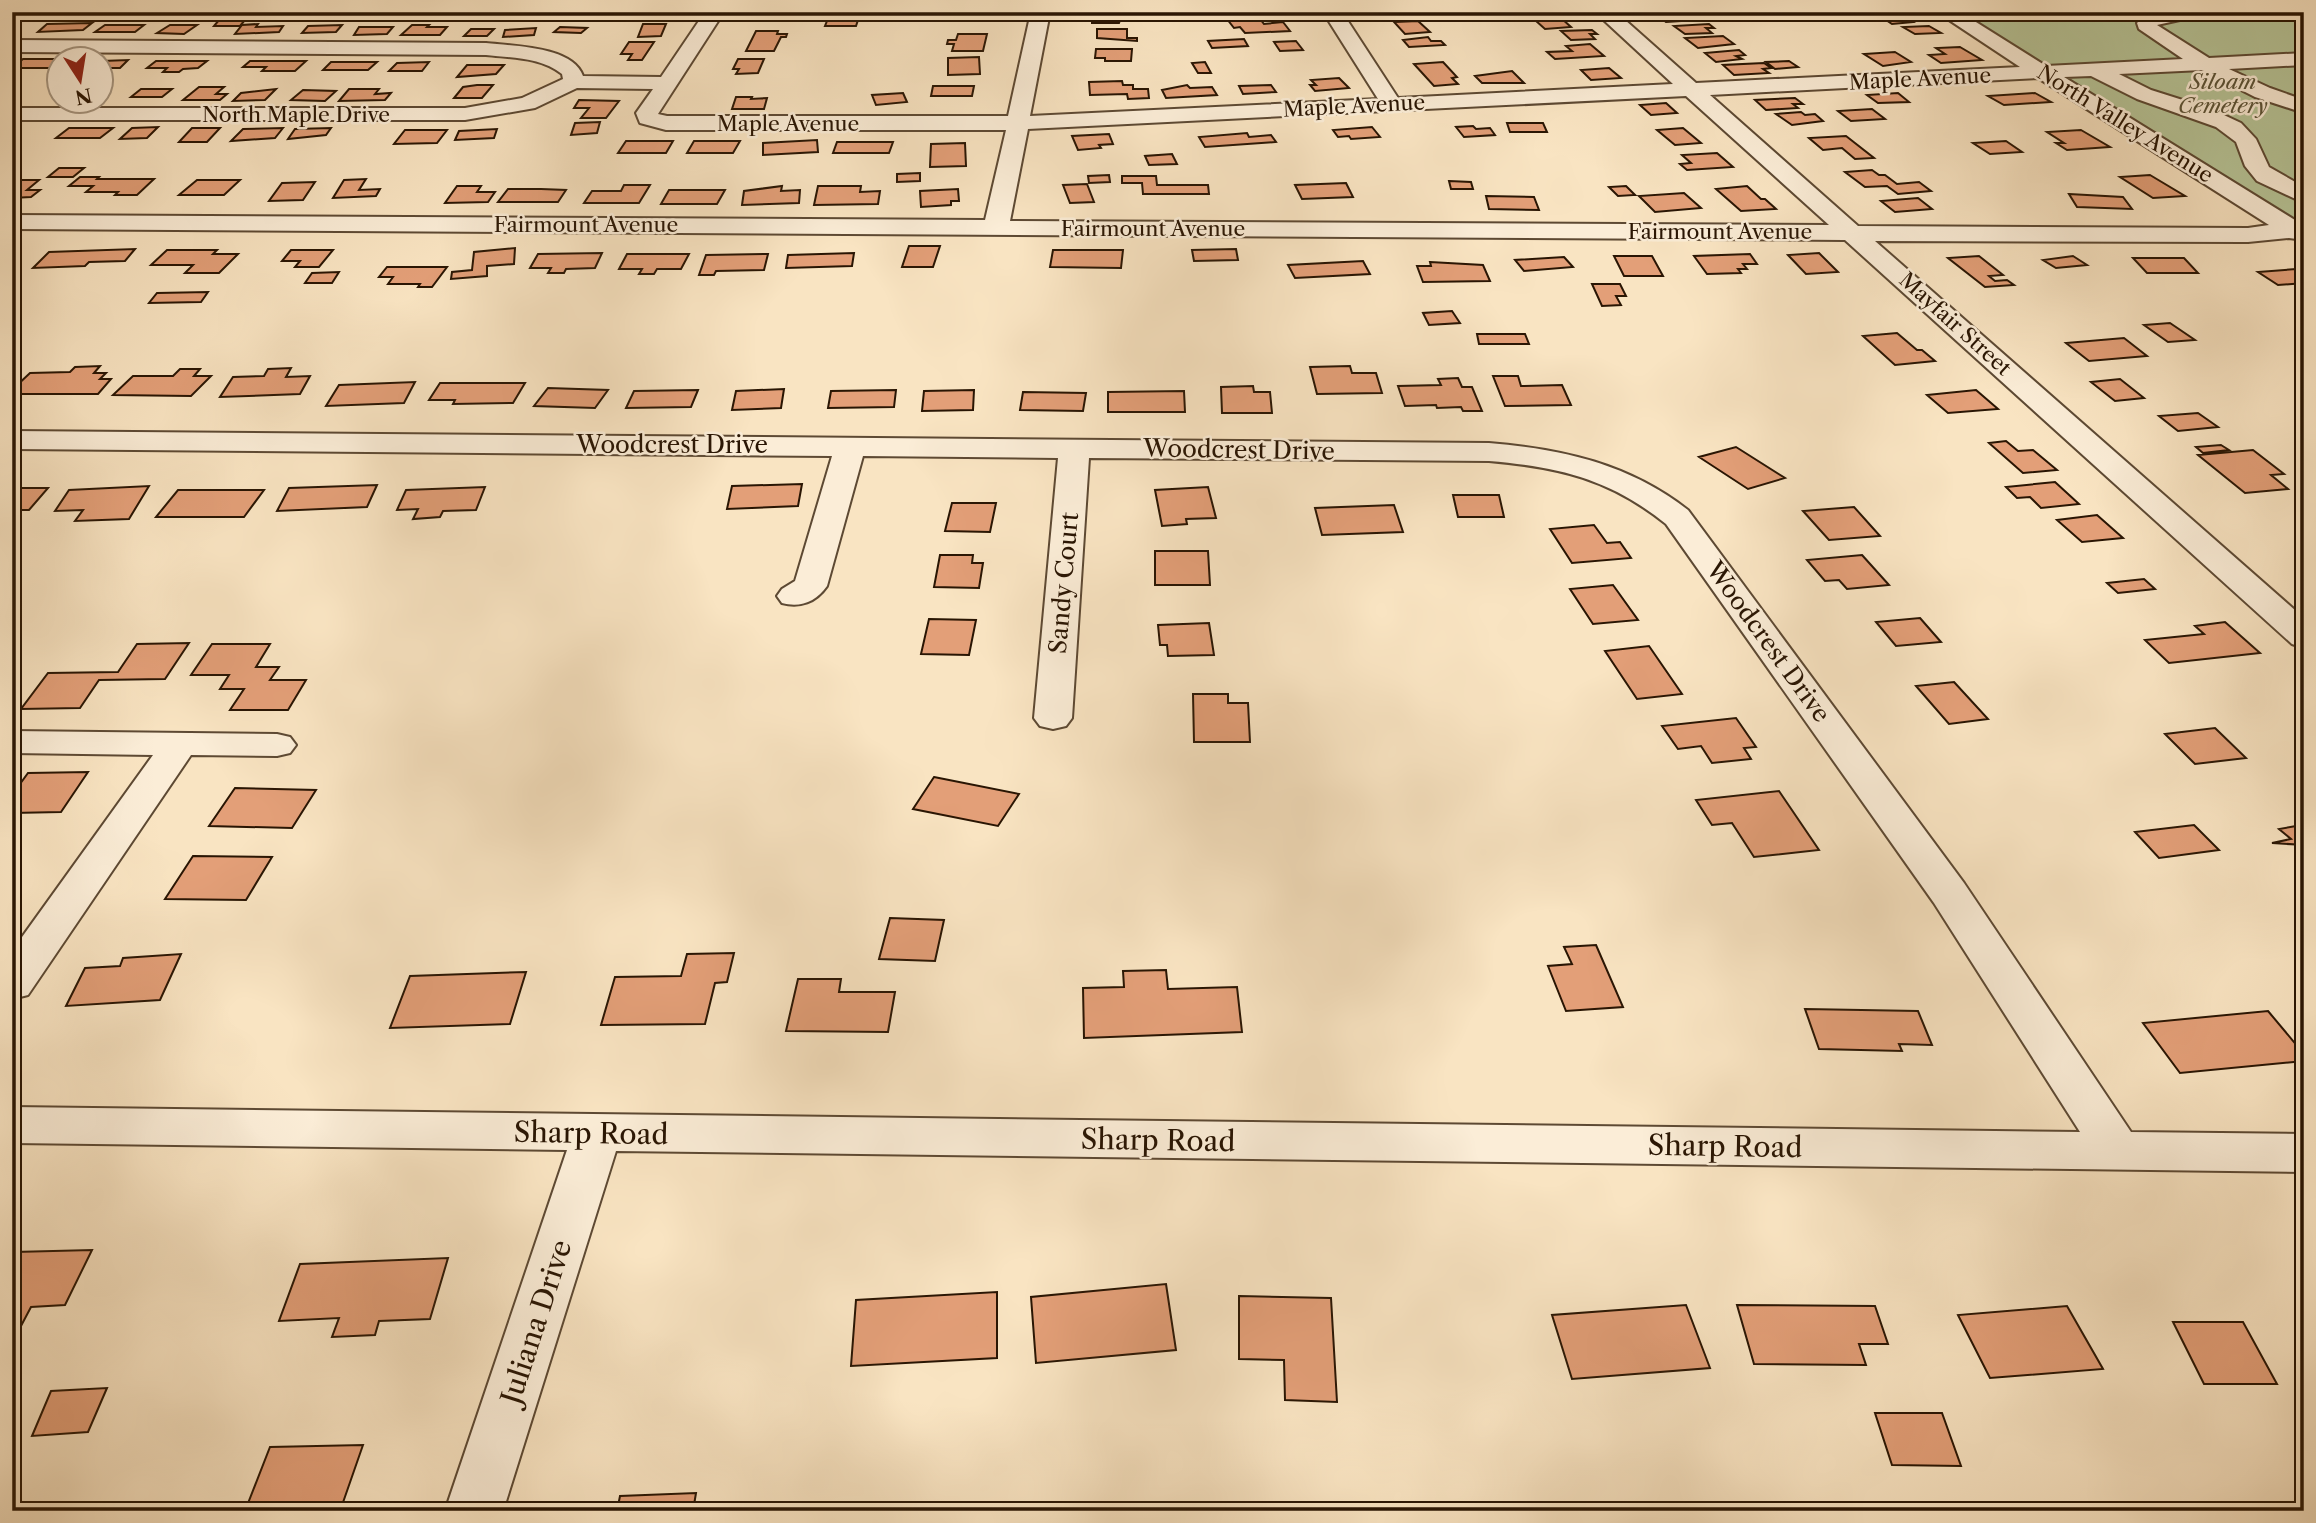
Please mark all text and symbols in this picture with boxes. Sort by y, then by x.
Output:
north arrow [46,46,116,116]
street label: North Valley Avenue [2033,59,2218,188]
street label: Maple Avenue [1848,62,1992,95]
park label: Siloam Cemetery [2178,69,2268,118]
text: N [73,83,94,109]
street label: Maple Avenue [1282,89,1426,122]
street label: North Maple Drive [202,102,390,127]
street label: Maple Avenue [717,111,859,136]
street label: Fairmount Avenue [494,212,678,237]
street label: Fairmount Avenue [1061,216,1245,241]
street label: Fairmount Avenue [1628,219,1812,244]
street label: Mayfair Street [1894,267,2017,381]
street label: Woodcrest Drive [575,430,768,459]
street label: Woodcrest Drive [1142,433,1335,466]
street label: Sandy Court [1043,510,1084,655]
street label: Woodcrest Drive [1700,555,1836,728]
street label: Sharp Road [513,1115,669,1151]
street label: Sharp Road [1080,1122,1236,1158]
street label: Sharp Road [1647,1128,1803,1164]
street label: Juliana Drive [492,1236,579,1412]

